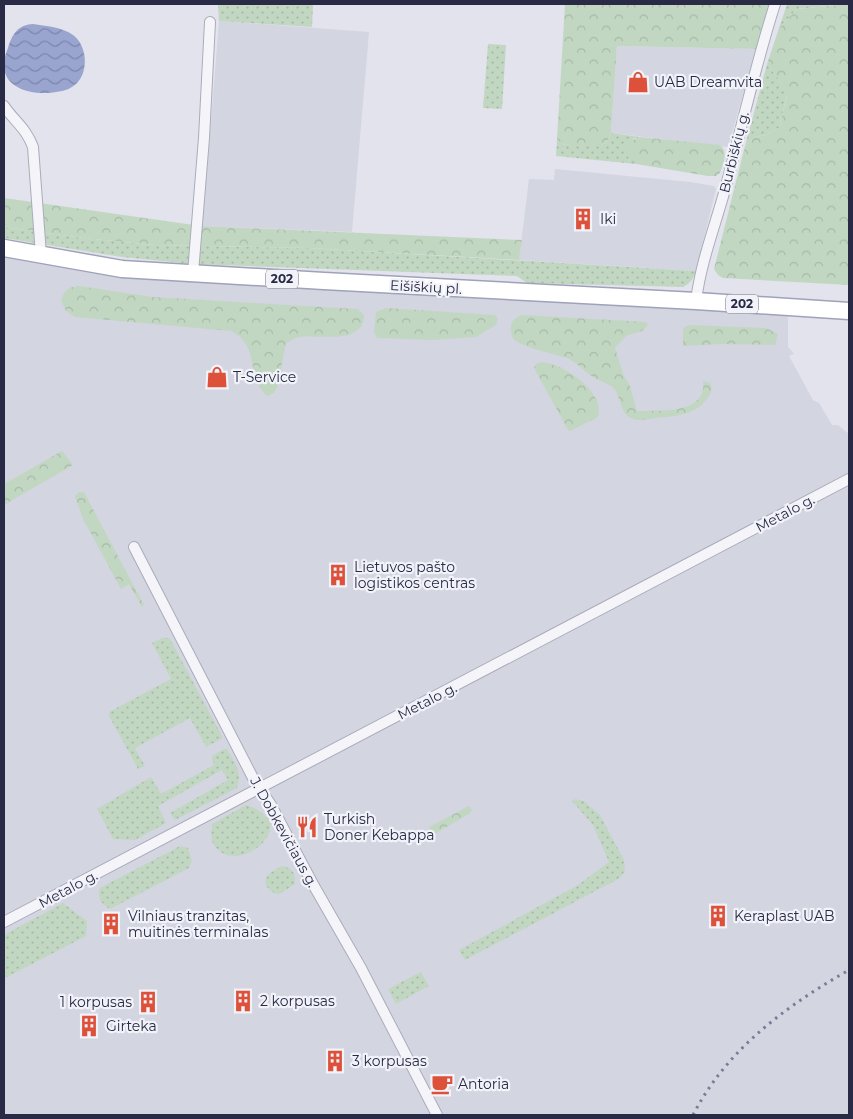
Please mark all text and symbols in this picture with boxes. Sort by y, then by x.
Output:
shop icon: UAB Dreamvita [625,69,651,95]
place label: UAB Dreamvita [654,73,762,91]
street label: Burbiškių g. [715,109,753,195]
building icon: Iki [570,206,596,232]
place label: Iki [600,210,616,228]
road number: 202 [266,270,298,288]
street label: Eišiškių pl. [390,276,462,298]
road number: 202 [726,294,758,314]
shop icon: T-Service [204,364,230,390]
place label: T-Service [233,368,296,386]
street label: Metalo g. [752,490,818,536]
place label: Lietuvos pašto logistikos centras [354,558,475,592]
building icon: Lietuvos pašto logistikos centras [325,562,351,588]
street label: Metalo g. [394,678,460,724]
street label: J. Dobkevičiaus g. [246,773,322,890]
place label: Turkish Doner Kebappa [324,810,435,844]
restaurant icon: Turkish Doner Kebappa [294,814,320,840]
street label: Metalo g. [35,866,101,912]
building icon: Keraplast UAB [705,903,731,929]
place label: Vilniaus tranzitas, muitinės terminalas [128,907,269,941]
place label: Keraplast UAB [734,907,835,925]
building icon: Vilniaus tranzitas, muitinės terminalas [98,911,124,937]
building icon: 2 korpusas [230,988,256,1014]
building icon: 1 korpusas [135,989,161,1015]
place label: 2 korpusas [260,992,335,1010]
place label: 1 korpusas [60,993,132,1011]
building icon: Girteka [76,1013,102,1039]
place label: Girteka [106,1017,157,1035]
building icon: 3 korpusas [322,1048,348,1074]
place label: 3 korpusas [352,1052,427,1070]
cafe icon: Antoria [429,1071,455,1097]
place label: Antoria [458,1075,509,1093]

